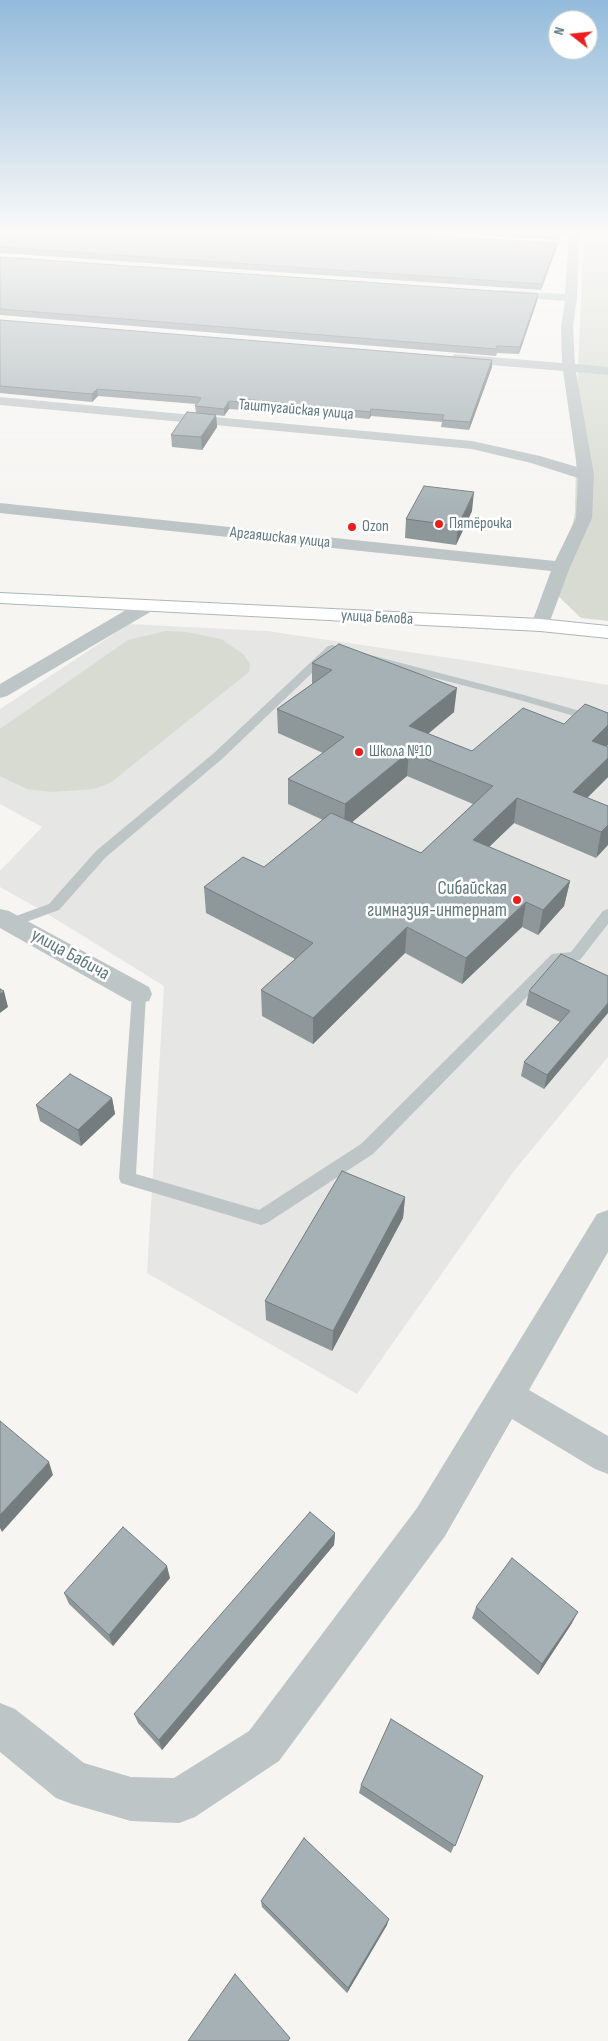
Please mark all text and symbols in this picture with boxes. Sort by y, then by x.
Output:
north arrow [548,10,598,60]
text: N [550,25,568,37]
street label: Таштугайская улица [238,395,354,425]
place label: Пятёрочка [449,514,512,534]
place label: Ozon [362,517,389,537]
marker: Пятёрочка [433,518,445,530]
marker: Ozon [346,521,358,533]
street label: Аргаяшская улица [229,523,331,553]
street label: улица Белова [340,607,414,629]
place label: Школа №10 [369,742,432,762]
marker: Школа №10 [353,746,365,758]
place label: Сибайская гимназия-интернат [367,878,507,922]
marker: Сибайская гимназия-интернат [511,894,523,906]
street label: улица Бабича [27,924,113,986]

